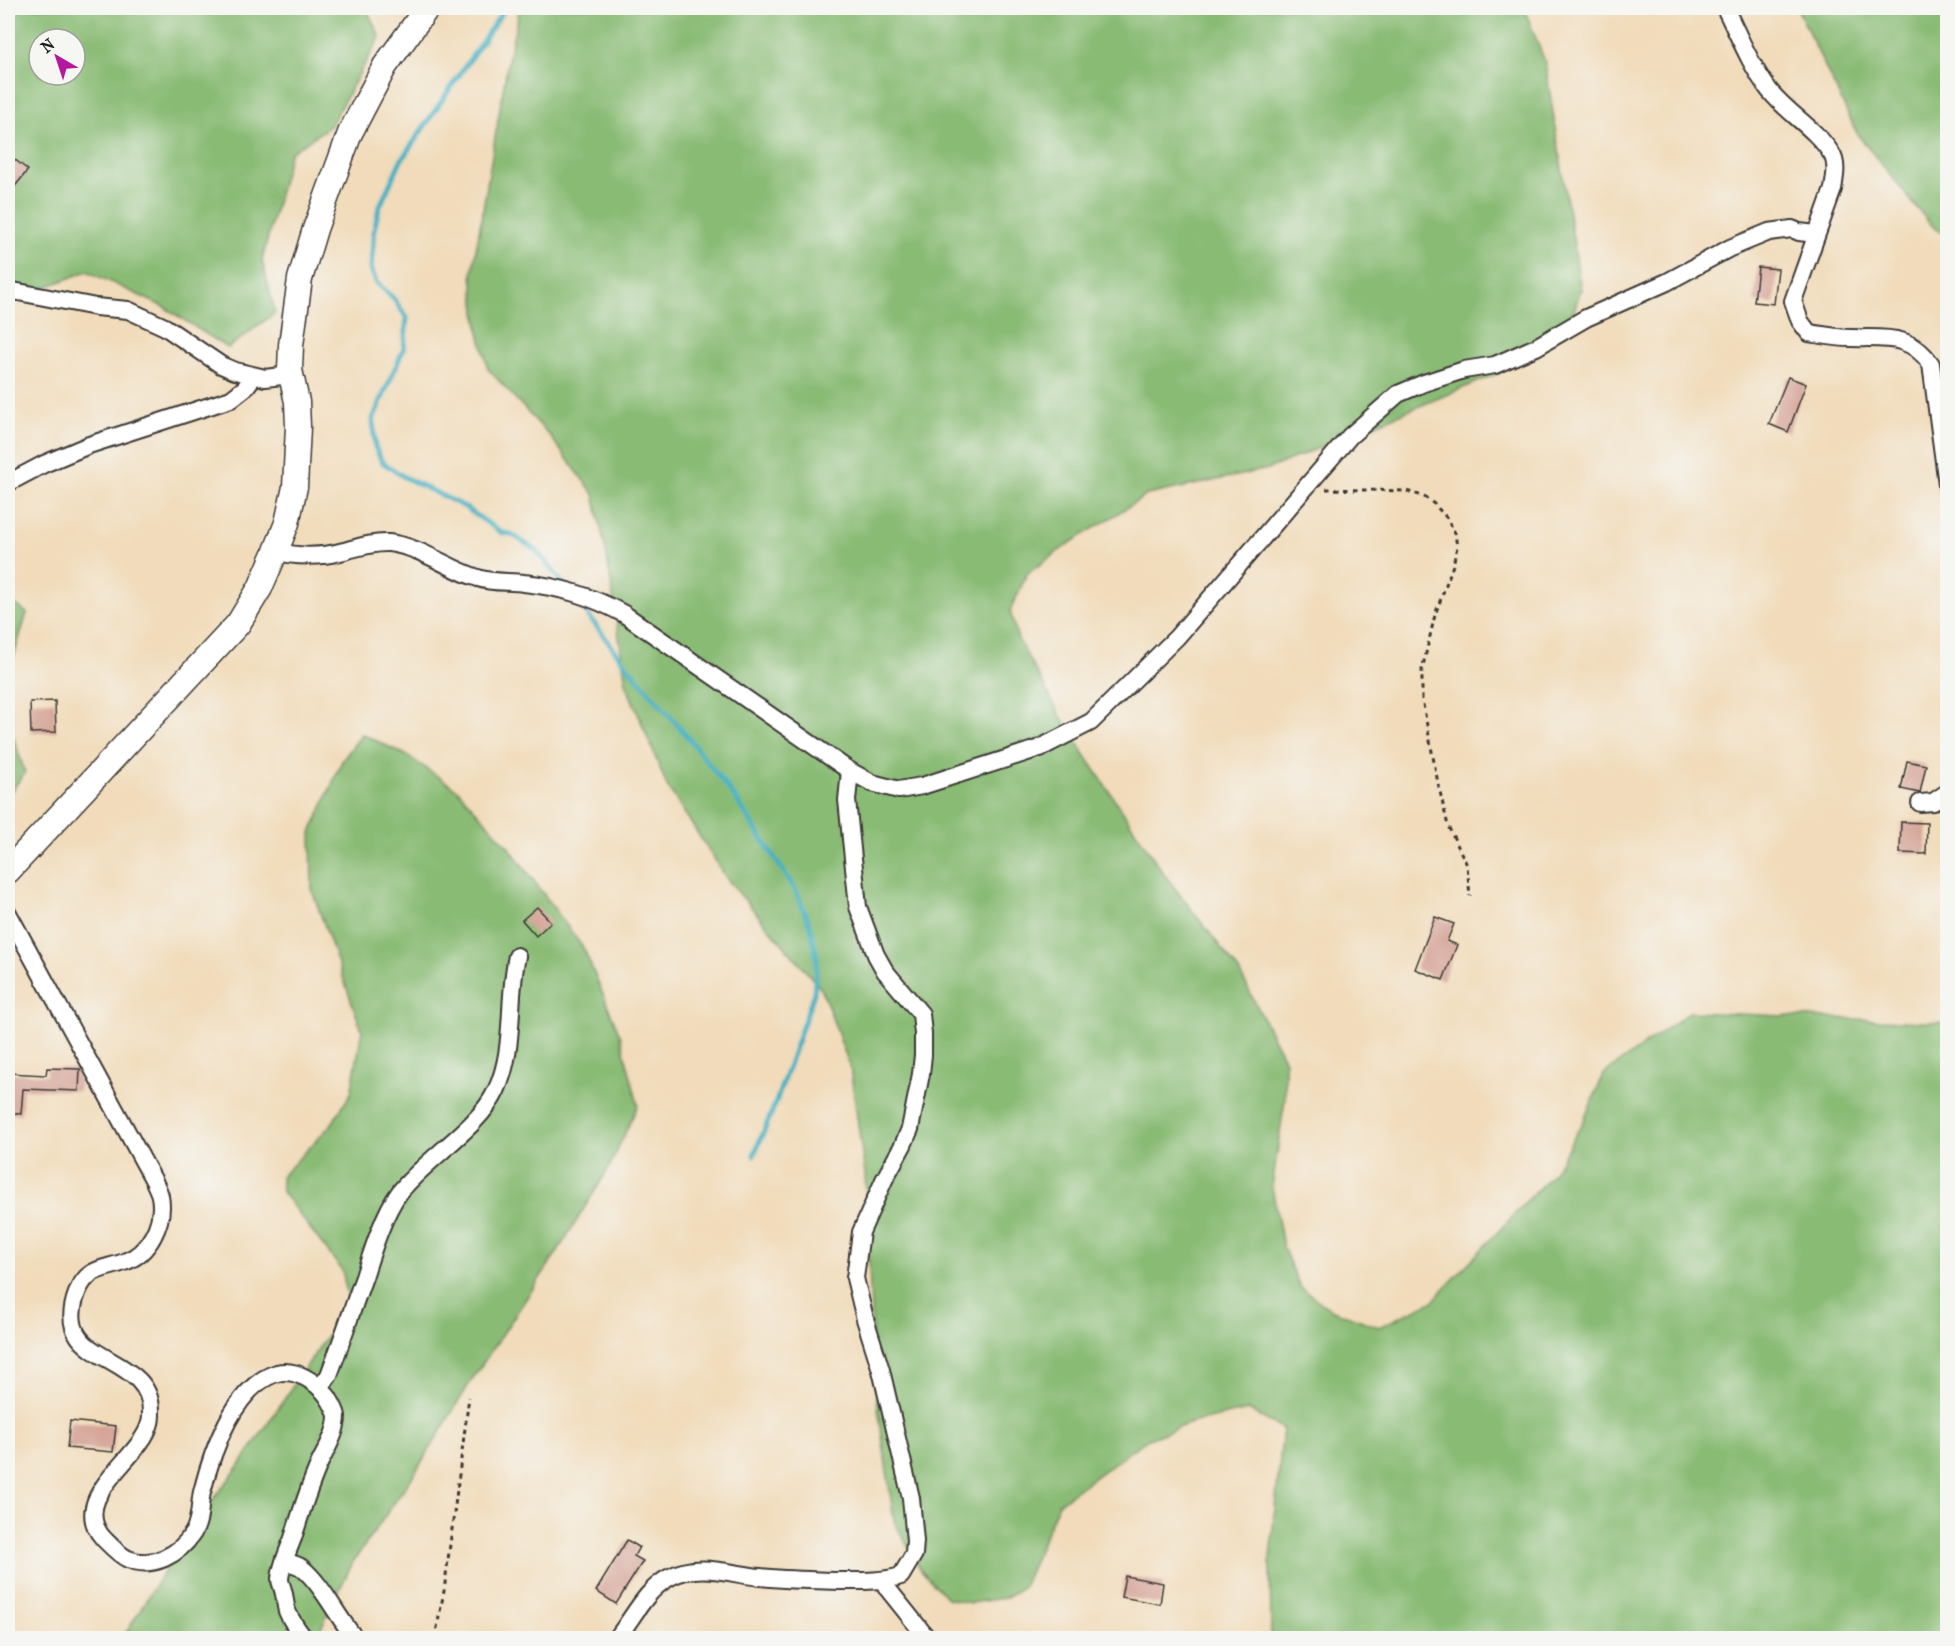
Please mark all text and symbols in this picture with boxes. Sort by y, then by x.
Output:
north arrow [27,27,87,87]
text: N [37,34,59,57]

